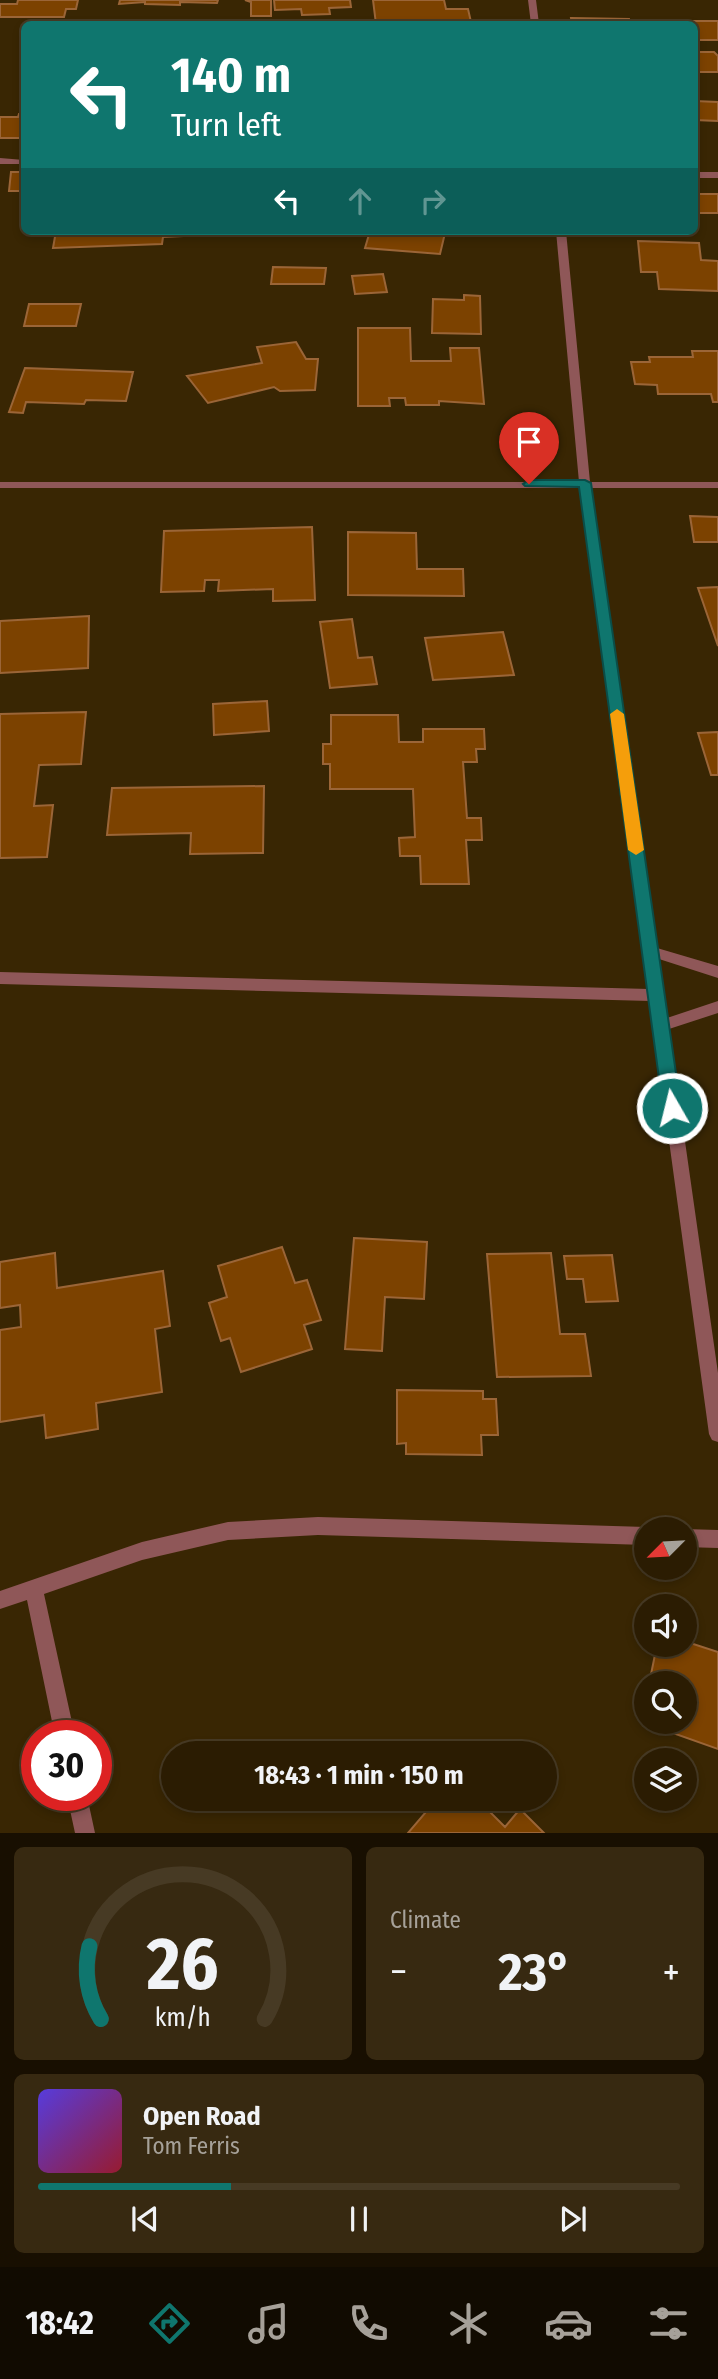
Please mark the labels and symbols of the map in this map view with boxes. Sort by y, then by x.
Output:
pin [499,412,559,484]
position arrow [635,1071,709,1145]
north arrow [634,1517,696,1580]
speed limit sign: 30 [21,1720,112,1811]

